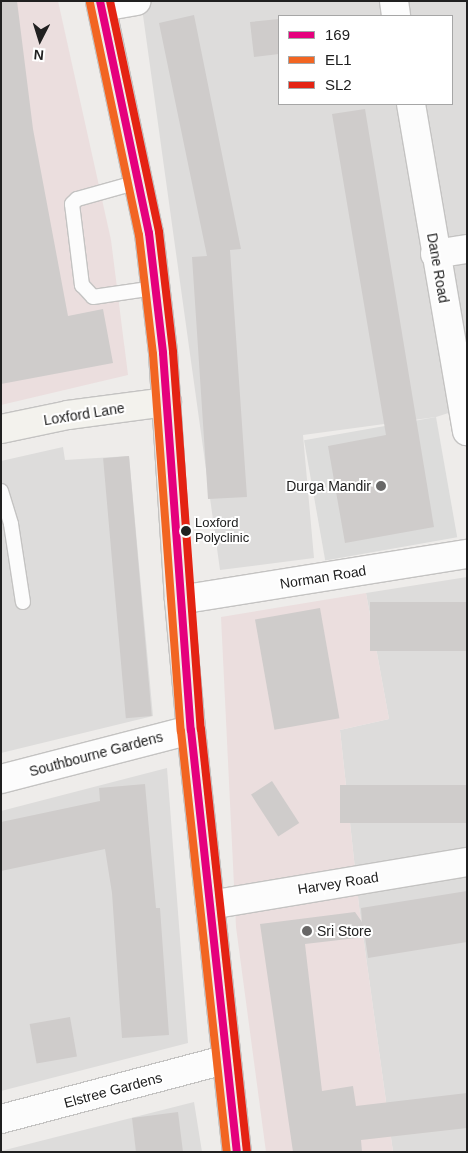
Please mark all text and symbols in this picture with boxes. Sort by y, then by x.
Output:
north arrow [15,15,65,65]
legend [278,15,453,105]
text: 169 [325,26,350,43]
text: N [33,47,44,63]
text: EL1 [325,51,352,68]
text: SL2 [325,76,352,93]
street label: Dane Road [424,232,452,304]
street label: Loxford Lane [42,399,126,429]
place label: Durga Mandir [286,478,371,494]
marker: Durga Mandir [375,480,387,492]
place label: Loxford Polyclinic [195,516,249,547]
marker: Loxford Polyclinic [181,526,191,536]
street label: Norman Road [279,562,367,592]
street label: Southbourne Gardens [27,728,165,780]
street label: Harvey Road [296,868,380,898]
place label: Sri Store [317,923,371,939]
marker: Sri Store [301,925,313,937]
street label: Elstree Gardens [62,1069,164,1111]

